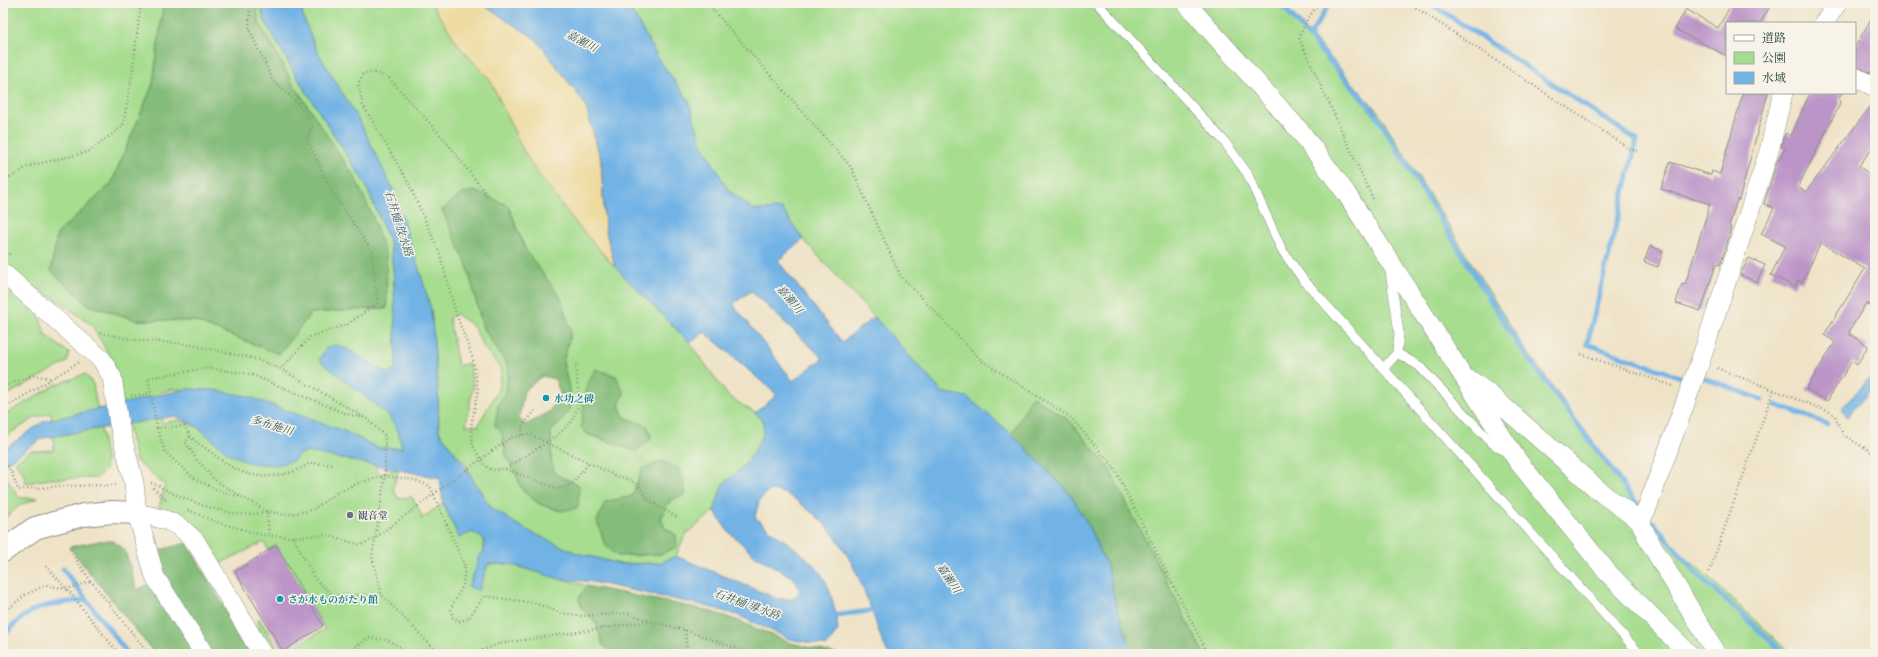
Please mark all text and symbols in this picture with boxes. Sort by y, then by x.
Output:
legend [1726,22,1856,94]
water label: 嘉瀬川 [564,27,601,55]
text: 道路 [1762,30,1786,45]
text: 公園 [1762,50,1786,65]
text: 水域 [1762,70,1786,85]
water label: 石井樋 放水路 [382,188,417,259]
water label: 嘉瀬川 [774,282,807,317]
place label: 水功之碑 [553,392,594,405]
marker: 水功之碑 [541,393,551,403]
water label: 多布施川 [249,412,296,438]
place label: 観音堂 [357,509,388,522]
marker: 観音堂 [345,510,355,520]
water label: 嘉瀬川 [934,560,965,596]
water label: 石井樋 導水路 [712,586,783,623]
place label: さが水ものがたり館 [288,593,378,606]
marker: さが水ものがたり館 [275,594,285,604]

